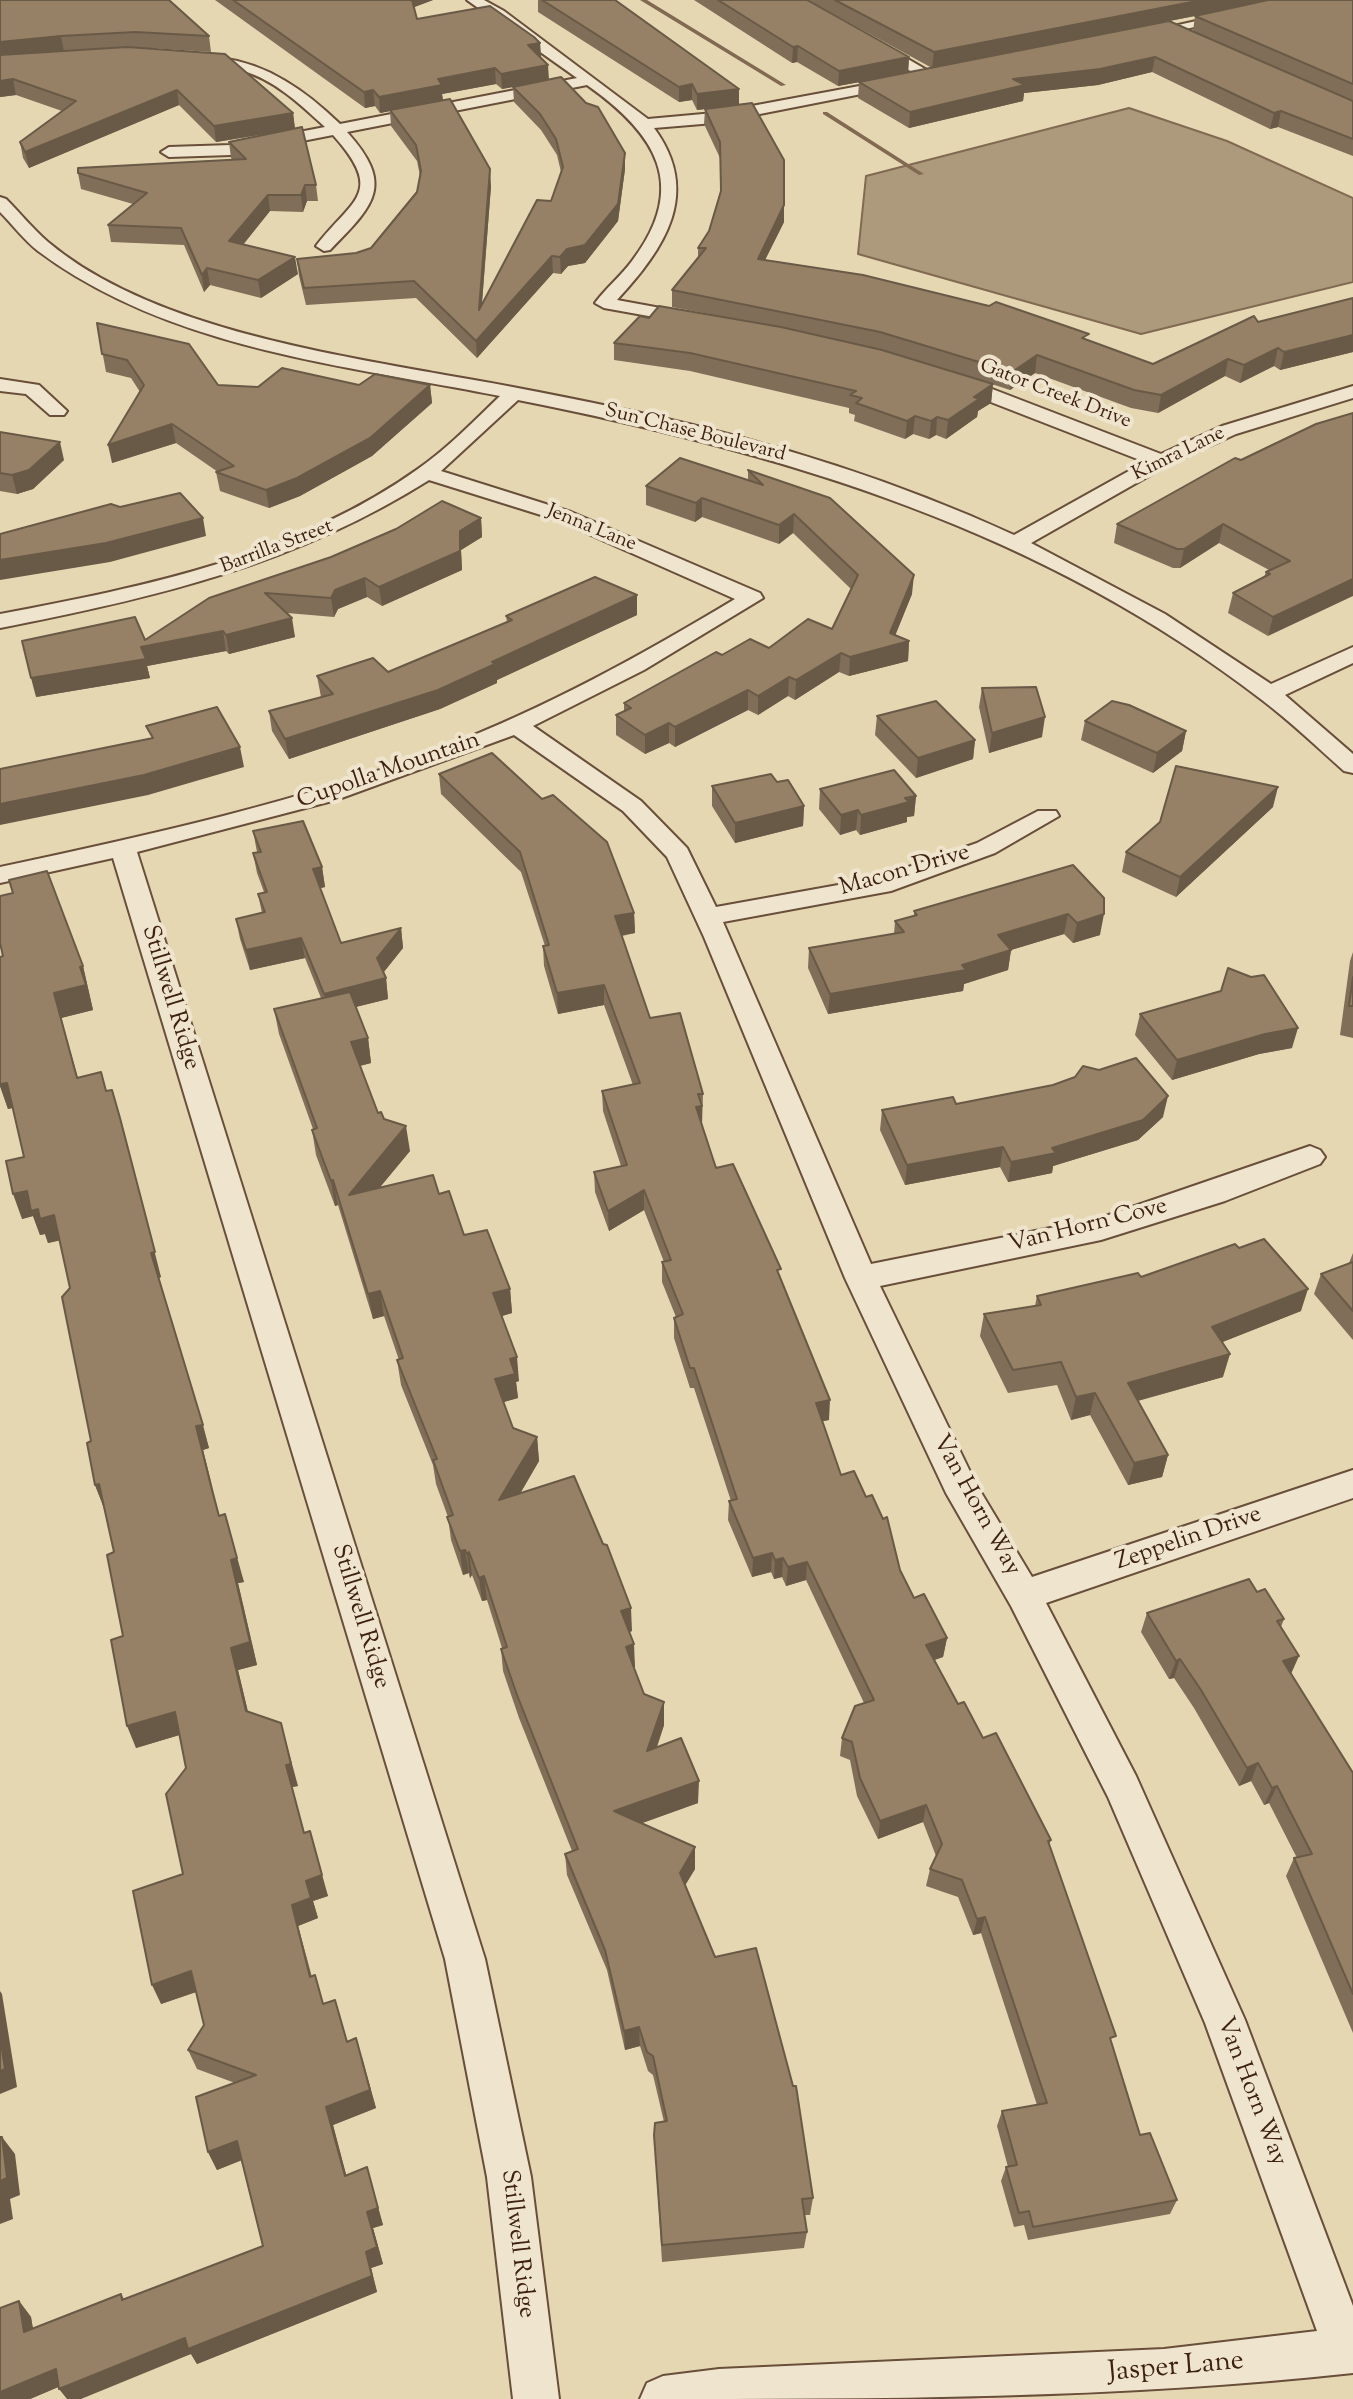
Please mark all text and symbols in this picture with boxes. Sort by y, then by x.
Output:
street label: Gator Creek Drive [976,355,1134,435]
street label: Sun Chase Boulevard [602,400,788,468]
street label: Kimra Lane [1129,422,1229,488]
street label: Jenna Lane [543,500,639,558]
street label: Barrilla Street [217,516,337,580]
street label: Cupolla Mountain [294,727,484,817]
street label: Macon Drive [837,840,973,904]
street label: Stillwell Ridge [133,922,205,1074]
street label: Van Horn Cove [1006,1193,1170,1261]
street label: Van Horn Way [924,1431,1026,1581]
street label: Zeppelin Drive [1112,1502,1266,1578]
street label: Stillwell Ridge [323,1541,395,1693]
street label: Van Horn Way [1208,2014,1292,2170]
street label: Stillwell Ridge [493,2168,539,2320]
street label: Jasper Lane [1107,2346,1245,2392]

